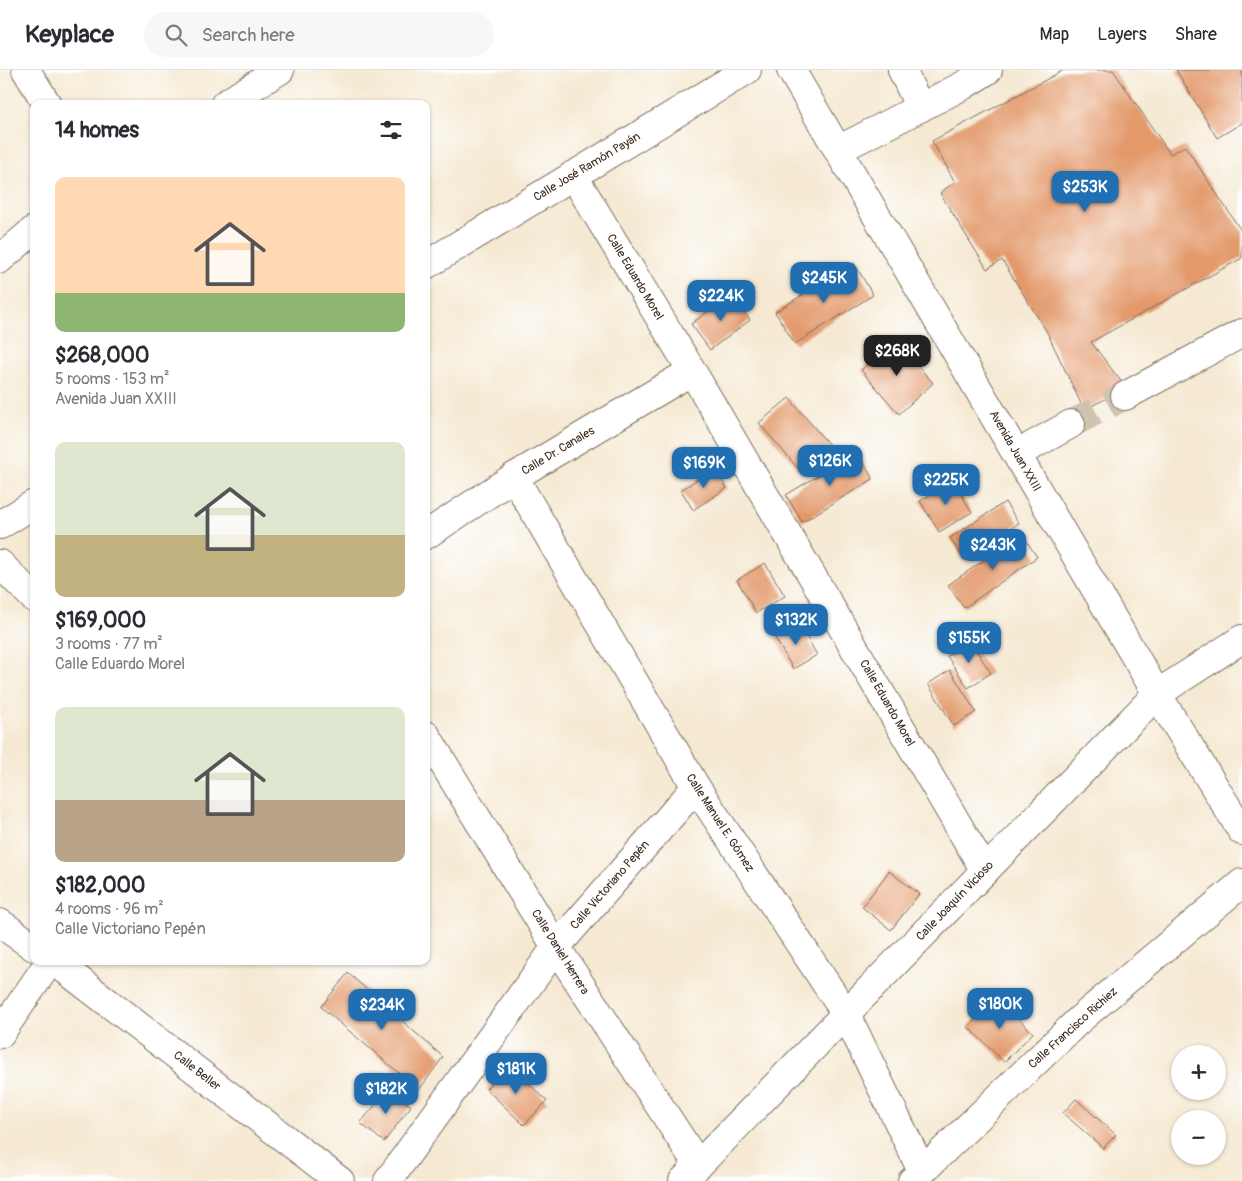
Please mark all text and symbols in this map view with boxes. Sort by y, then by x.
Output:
search box [144,12,494,57]
text: Keyplace [25,20,114,49]
icon: search [162,21,190,49]
text: Search here [202,23,295,47]
text: Map [1040,23,1069,46]
text: Layers [1097,23,1147,46]
text: Share [1175,23,1217,46]
icon: filters [377,116,405,144]
text: 14 homes [55,117,139,144]
street label: Calle José Ramón Payán [531,129,643,205]
pin: $253K [1050,170,1120,213]
text: $253K [1063,177,1107,197]
icon: home [185,209,275,299]
street label: Calle Eduardo Morel [603,231,667,323]
pin: $245K [789,262,859,304]
text: $245K [801,268,847,288]
pin: $224K [686,280,756,322]
text: $224K [698,286,744,306]
pin: $268K [862,334,932,377]
text: $268K [875,341,919,361]
text: $268,000 [55,342,149,369]
text: 5 rooms · 153 m² [55,369,170,389]
text: Avenida Juan XXIII [55,389,177,409]
street label: Avenida Juan XXIII [986,408,1044,494]
street label: Calle Dr. Canales [519,423,598,479]
pin: $126K [795,444,865,487]
pin: $169K [669,446,739,489]
text: $126K [809,451,851,471]
text: $169K [683,453,725,473]
pin: $225K [911,464,981,506]
text: $225K [924,470,968,490]
icon: home [185,474,275,564]
pin: $243K [958,528,1028,571]
text: $243K [970,535,1016,555]
pin: $132K [761,604,831,646]
text: $169,000 [55,607,146,634]
text: $132K [775,610,817,630]
pin: $155K [934,622,1004,664]
text: $155K [948,628,990,648]
text: 3 rooms · 77 m² [55,634,163,654]
text: Calle Eduardo Morel [55,654,185,674]
street label: Calle Eduardo Morel [856,657,918,749]
icon: home [185,739,275,829]
street label: Calle Manuel E. Gómez [683,771,757,875]
street label: Calle Victoriano Pepén [567,837,653,933]
street label: Calle Joaquín Vicioso [913,858,997,944]
text: $182,000 [55,872,145,899]
text: 4 rooms · 96 m² [55,899,164,919]
street label: Calle Daniel Herrera [528,907,592,998]
text: Calle Victoriano Pepén [55,919,206,939]
street label: Calle Francisco Richiez [1025,984,1121,1072]
pin: $234K [347,988,417,1031]
pin: $180K [965,988,1035,1030]
text: $180K [978,994,1022,1014]
text: $234K [360,995,405,1015]
map controls [1171,1045,1226,1165]
button: + [1171,1045,1226,1100]
street label: Calle Beller [170,1048,224,1095]
pin: $181K [481,1052,551,1095]
text: $181K [497,1059,535,1079]
pin: $182K [351,1072,421,1115]
text: $182K [365,1079,407,1099]
button: − [1171,1110,1226,1165]

